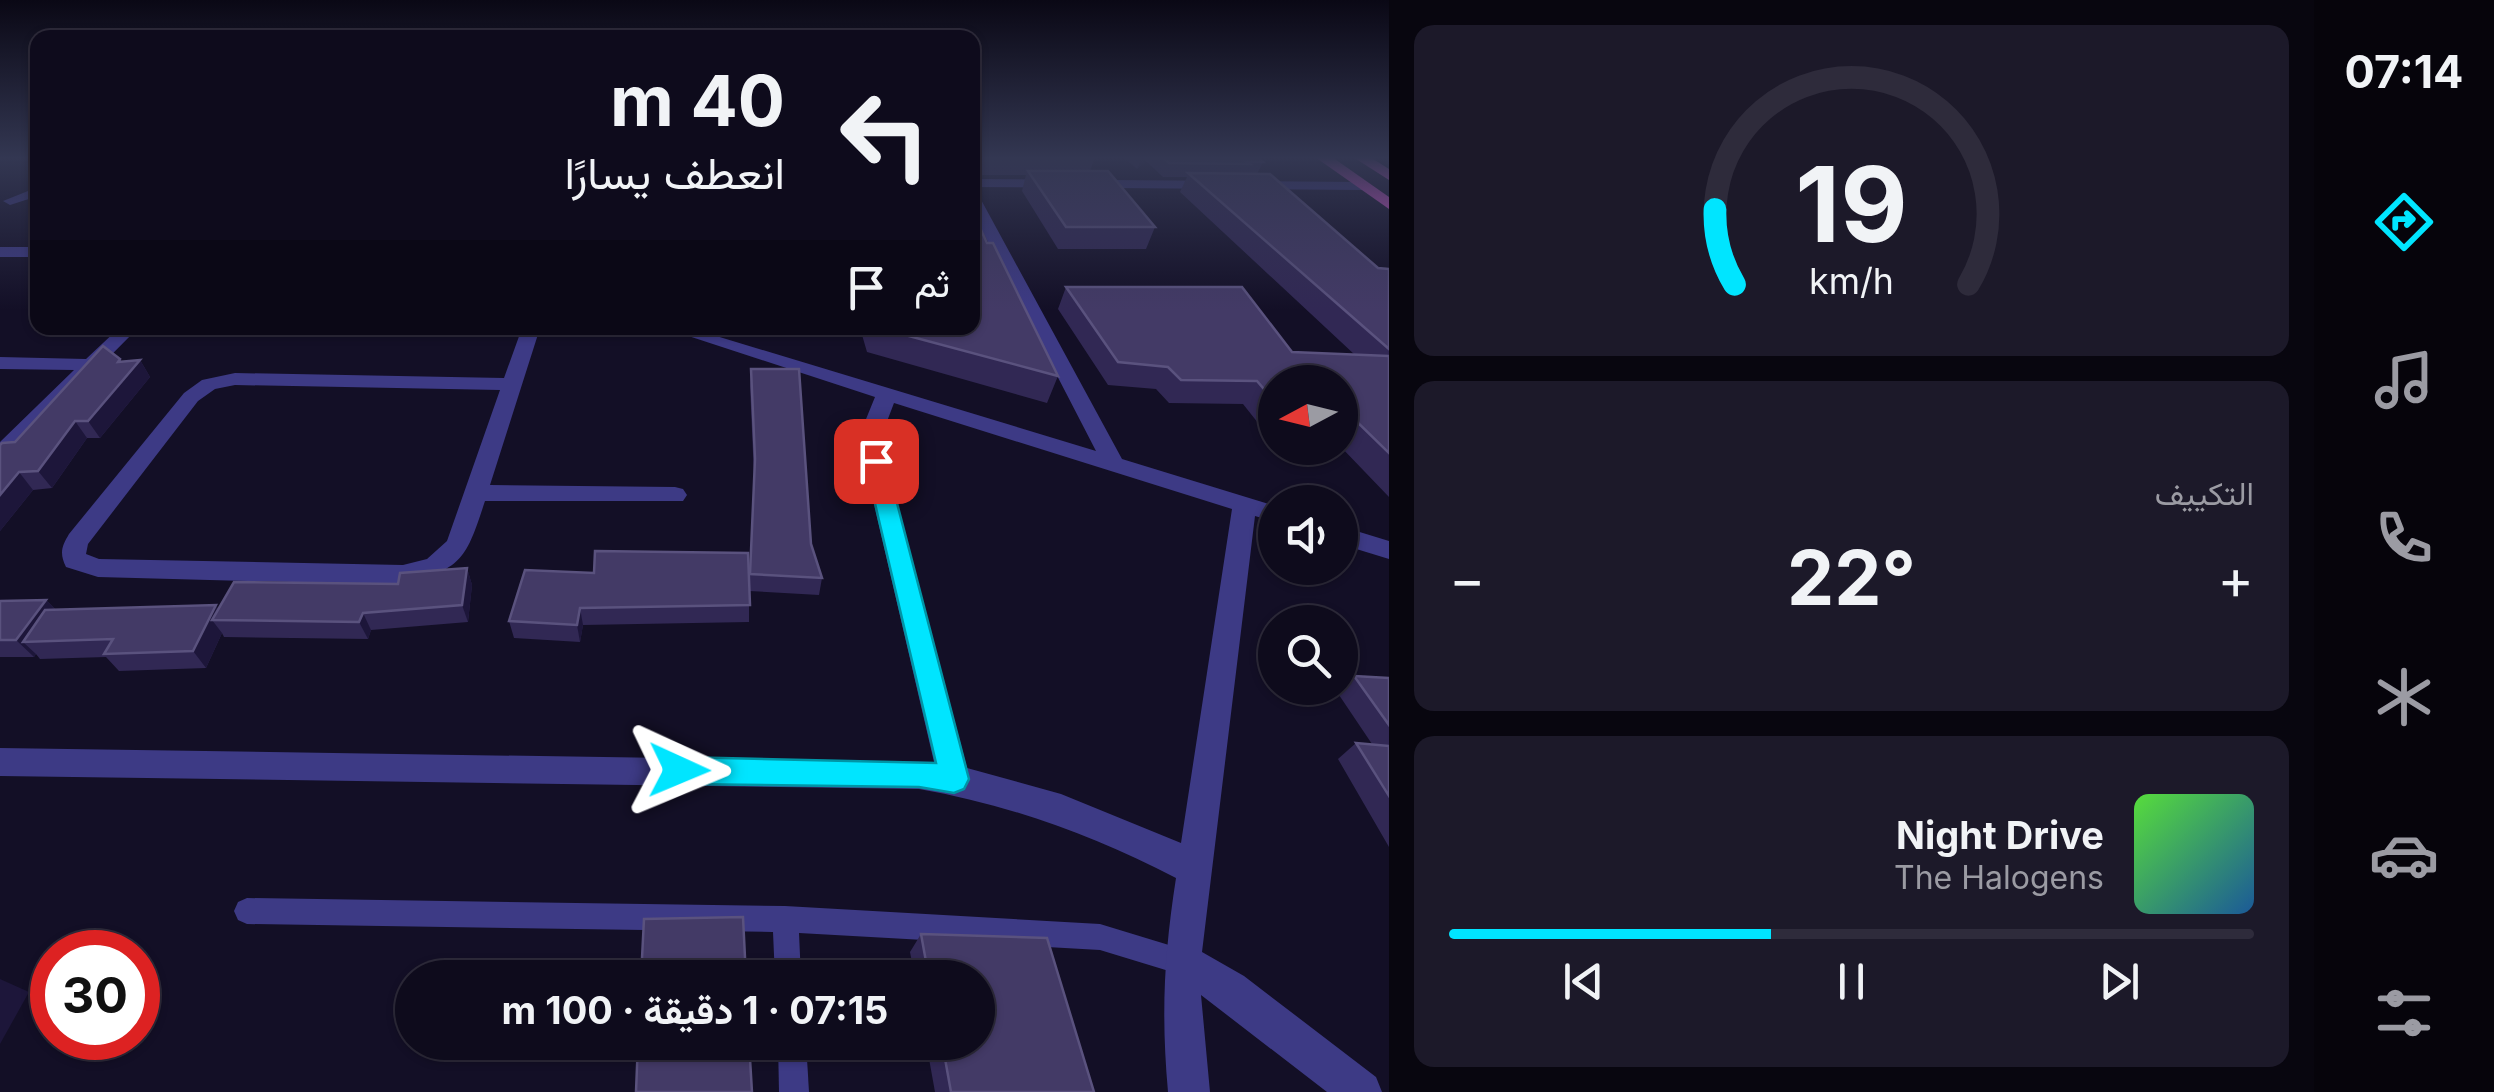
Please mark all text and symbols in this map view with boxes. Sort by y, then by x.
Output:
text: 07:14 [2345,44,2464,99]
text: 40 m [610,58,785,143]
icon: left [820,70,950,200]
text: 19 [1795,141,1908,267]
text: انعطف يسارًا [565,145,785,200]
icon: directions [2369,187,2439,257]
text: km/h [1809,259,1894,303]
icon: arrive [839,260,894,315]
text: ثم [914,260,950,306]
icon: music [2369,345,2439,415]
north arrow [1258,365,1358,465]
map controls [1258,365,1358,705]
pin [834,419,919,504]
icon: arrive [849,434,904,489]
text: التكييف [2155,474,2254,513]
button: sound [1258,485,1358,585]
icon: phone [2369,503,2439,573]
text: 22° [1787,532,1916,623]
text: − [1449,546,1485,612]
text: + [2218,546,2254,612]
button: search [1258,605,1358,705]
icon: climate [2369,662,2439,732]
position arrow [627,718,731,822]
text: Night Drive [1896,812,2104,858]
icon: car [2369,820,2439,890]
text: The Halogens [1894,858,2104,897]
speed limit sign: 30 [30,930,160,1060]
icon: previous [1556,954,1611,1009]
icon: pause [1824,954,1879,1009]
icon: next [2092,954,2147,1009]
icon: filters [2369,978,2439,1048]
text: 07:15 · 1 دقيقة · 100 m [502,987,888,1033]

